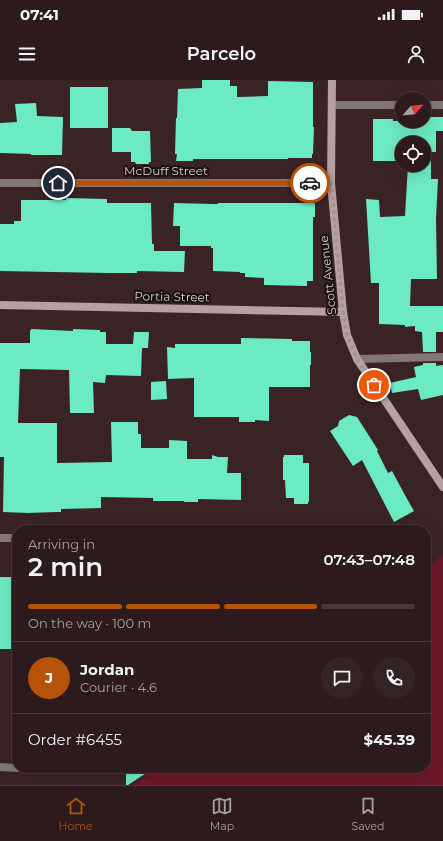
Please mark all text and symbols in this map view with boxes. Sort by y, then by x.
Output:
text: 07:41 [20,5,59,24]
icon: menu [16,43,38,65]
text: Parcelo [187,43,256,65]
icon: person [405,43,427,65]
north arrow [395,92,431,128]
map controls [395,92,431,172]
button: locate [395,136,431,172]
street label: McDuff Street [124,163,208,178]
courier [290,163,330,203]
pin [41,166,75,200]
icon: home [47,172,69,194]
icon: car [299,172,321,194]
street label: Scott Avenue [316,235,339,315]
street label: Portia Street [134,288,210,305]
pin [357,368,391,402]
icon: bag [363,374,385,396]
text: Arriving in [28,536,95,552]
text: 07:43–07:48 [324,550,415,569]
text: 2 min [28,551,103,583]
text: On the way · 100 m [28,615,151,631]
button: chat [321,657,363,699]
button: phone [373,657,415,699]
text: Jordan [80,660,134,679]
text: J [45,668,53,687]
text: Courier · 4.6 [80,679,157,695]
text: Order #6455 [28,730,122,749]
text: $45.39 [364,730,415,749]
tab: Home [59,795,93,833]
tab: Map [210,795,234,833]
tab: Saved [351,795,384,833]

